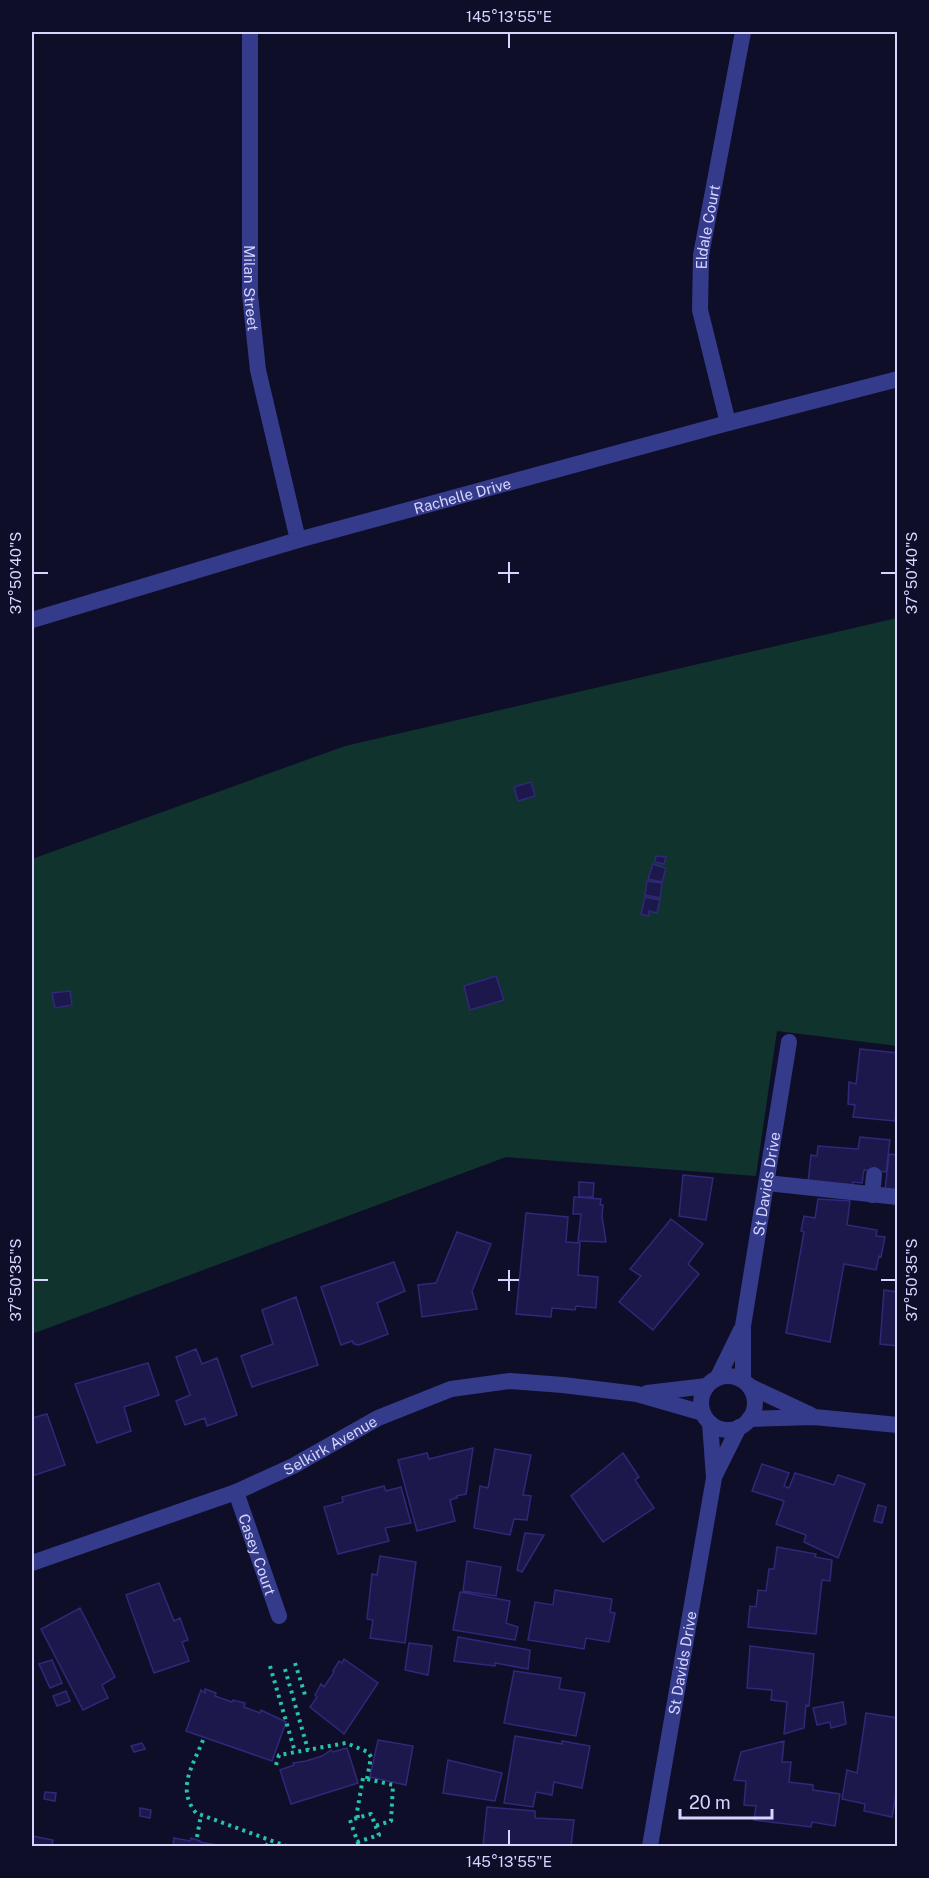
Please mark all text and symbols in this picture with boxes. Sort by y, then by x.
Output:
text: 145°13'55"E [466,8,552,25]
street label: Eldale Court [692,183,723,270]
street label: Milan Street [242,245,262,332]
street label: Rachelle Drive [412,474,513,517]
text: 37°50'40"S [7,532,24,614]
text: 37°50'40"S [903,532,920,614]
street label: St Davids Drive [749,1131,783,1237]
text: 37°50'35"S [7,1238,24,1322]
text: 37°50'35"S [903,1238,920,1322]
street label: Selkirk Avenue [280,1412,380,1478]
street label: Casey Court [236,1511,280,1598]
street label: St Davids Drive [664,1610,699,1716]
scale bar [680,1782,772,1820]
text: 20 m [689,1792,731,1813]
text: 145°13'55"E [466,1853,552,1870]

